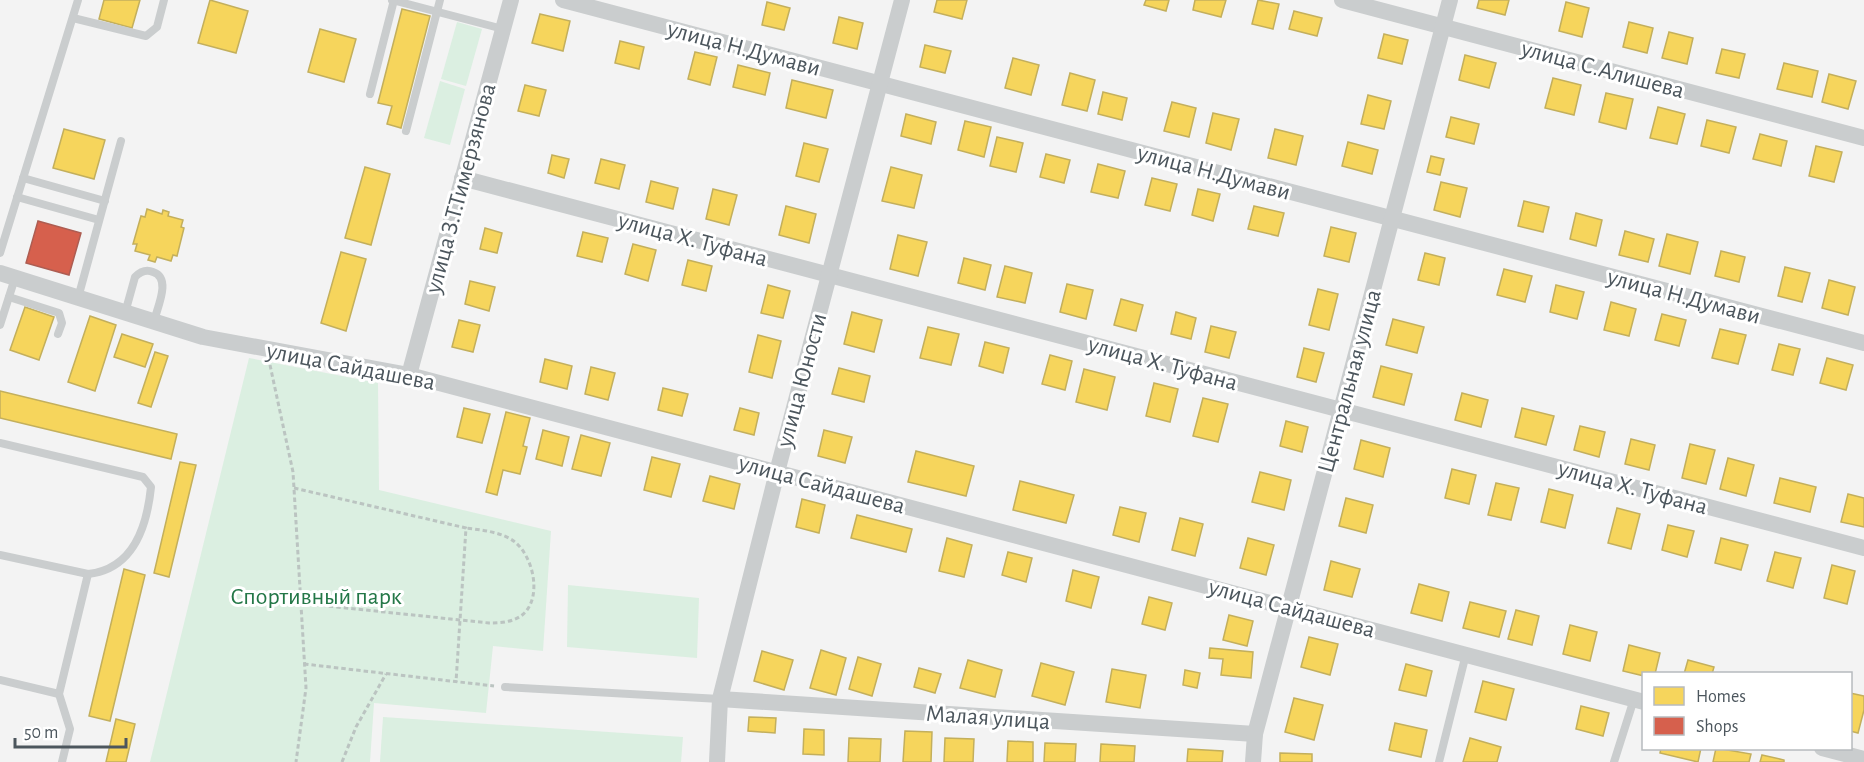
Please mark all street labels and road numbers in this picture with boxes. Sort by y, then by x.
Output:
street label: улица Н.Думави [664,17,823,81]
street label: улица С.Алишева [1518,36,1687,103]
street label: улица З.Т.Тимерзянова [421,81,501,297]
street label: улица Н.Думави [1134,141,1293,205]
street label: улица Х. Туфана [615,208,770,271]
street label: улица Н.Думави [1604,265,1763,329]
street label: Центральная улица [1314,287,1386,476]
street label: улица Юности [772,311,831,451]
street label: улица Х. Туфана [1085,332,1240,395]
street label: улица Сайдашева [264,339,437,395]
street label: улица Сайдашева [735,451,907,519]
street label: улица Х. Туфана [1555,456,1710,519]
street label: улица Сайдашева [1205,575,1377,643]
street label: Малая улица [925,702,1051,734]

